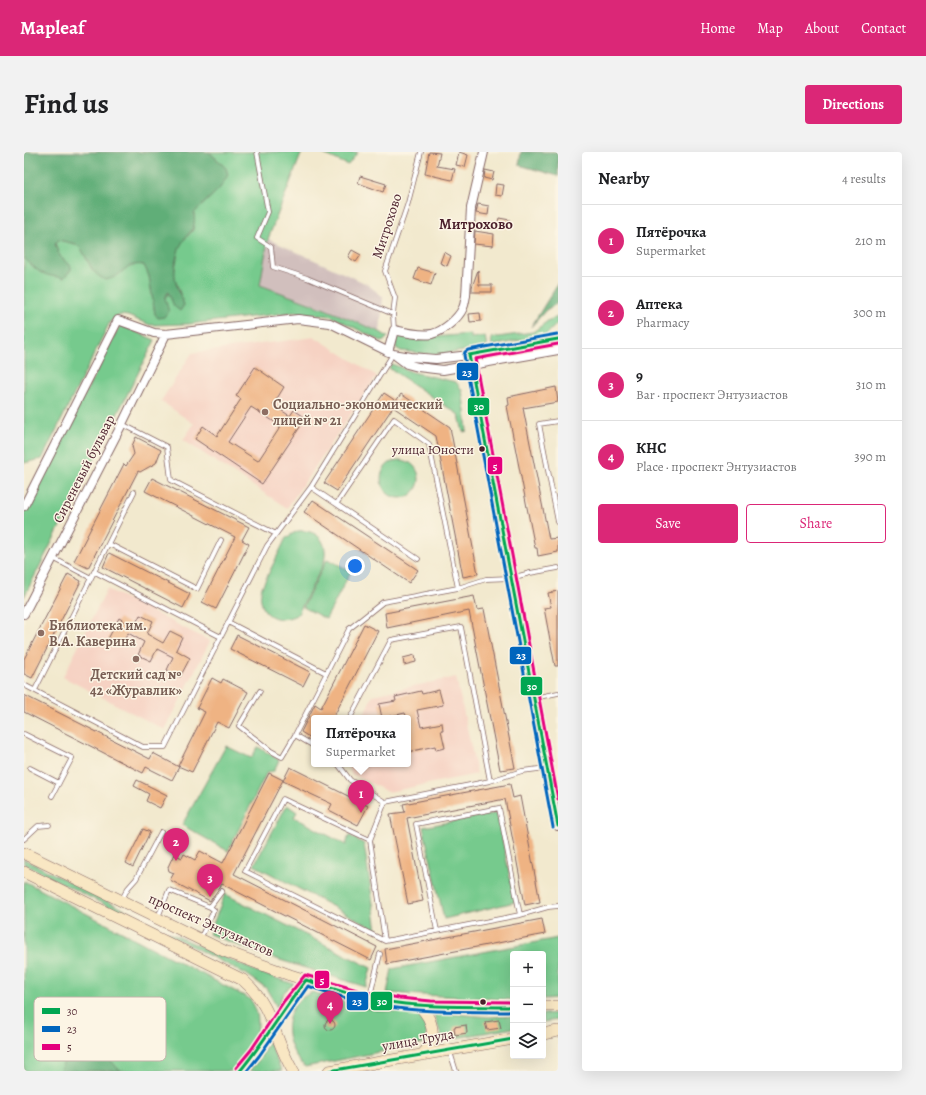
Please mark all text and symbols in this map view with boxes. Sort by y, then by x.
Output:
text: Mapleaf [20,15,85,41]
text: Home [700,19,735,38]
text: Map [757,19,783,38]
text: About [805,19,839,38]
text: Contact [861,19,906,38]
text: Find us [24,85,109,123]
button: Directions [805,85,902,124]
text: Nearby [598,167,649,190]
text: 4 results [842,170,886,187]
street label: Митрохово [368,191,406,261]
district label: Митрохово [439,214,513,234]
text: Пятёрочка [636,222,706,242]
text: 1 [609,232,613,249]
text: 210 m [855,232,886,249]
text: Supermarket [636,242,706,259]
text: Аптека [636,294,683,314]
text: 2 [608,304,614,321]
text: 300 m [853,304,886,321]
text: Pharmacy [636,314,689,331]
line badge: 23 [456,362,479,381]
text: 23 [462,365,472,380]
text: 9 [636,366,643,386]
text: 3 [608,376,614,393]
text: 310 m [856,376,886,393]
text: Bar · проспект Энтузиастов [636,386,788,403]
place label: Социально-экономический лицей № 21 [272,395,443,430]
line badge: 30 [467,397,490,416]
text: 30 [474,399,485,414]
marker: Социально-экономический лицей № 21 [260,407,270,417]
street label: Сиреневый бульвар [49,412,119,526]
text: КНС [636,438,666,458]
place label: улица Юности [391,441,474,458]
marker: улица Юности [477,444,487,454]
text: 4 [608,448,614,465]
text: 390 m [854,448,886,465]
line badge: 5 [487,456,503,475]
text: Place · проспект Энтузиастов [636,458,797,475]
text: 5 [493,459,498,474]
button: Save [598,504,738,543]
button: Share [746,504,886,543]
your location [345,556,365,576]
place label: Библиотека им. В.А. Каверина [49,616,147,651]
marker: Библиотека им. В.А. Каверина [36,628,46,638]
line badge: 23 [509,646,532,665]
text: 23 [516,648,526,663]
marker: Детский сад № 42 «Журавлик» [131,654,141,664]
place label: Детский сад № 42 «Журавлик» [90,665,182,700]
line badge: 30 [520,676,543,696]
text: 30 [527,679,538,694]
popup [311,715,411,767]
text: Пятёрочка [326,723,396,743]
text: Supermarket [326,743,396,760]
pin: 1 [348,780,374,813]
pin: 2 [163,828,189,861]
pin: 3 [197,864,223,897]
street label: проспект Энтузиастов [145,889,277,961]
map controls [510,951,546,1059]
button: + [510,951,546,987]
line badge: 5 [314,970,330,989]
text: 5 [320,973,325,988]
button: − [510,987,546,1023]
pin: 4 [317,991,343,1024]
line badge: 23 [346,991,369,1011]
line badge: 30 [370,991,393,1011]
text: 23 [352,994,362,1009]
text: 30 [377,994,388,1009]
legend [34,997,166,1061]
unlabelled marker [478,997,488,1007]
text: 30 [67,1004,78,1019]
text: 23 [67,1022,77,1037]
button: layers [510,1023,546,1059]
street label: улица Труда [380,1024,456,1056]
text: 5 [67,1040,72,1055]

